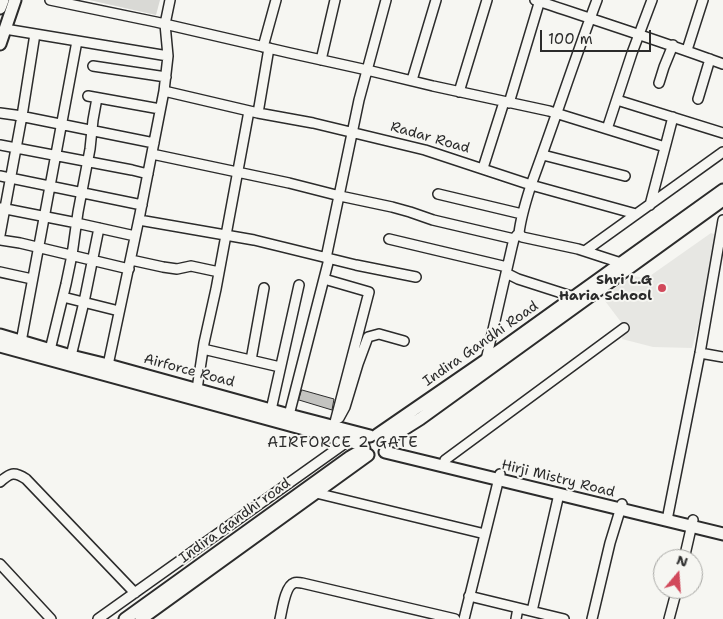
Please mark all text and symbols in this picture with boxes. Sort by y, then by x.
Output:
scale bar [543,20,654,52]
text: 100 m [548,29,593,49]
street label: Radar Road [388,119,472,157]
place label: Shri L.G Haria School [559,272,652,304]
marker: Shri L.G Haria School [656,282,668,294]
street label: Indira Gandhi Road [420,298,542,390]
street label: Airforce Road [142,351,236,391]
district label: AIRFORCE 2 GATE [265,434,421,452]
street label: Hirji Mistry Road [499,457,617,501]
street label: Indira Gandhi road [176,475,294,567]
north arrow [653,549,703,599]
text: N [674,550,690,571]

